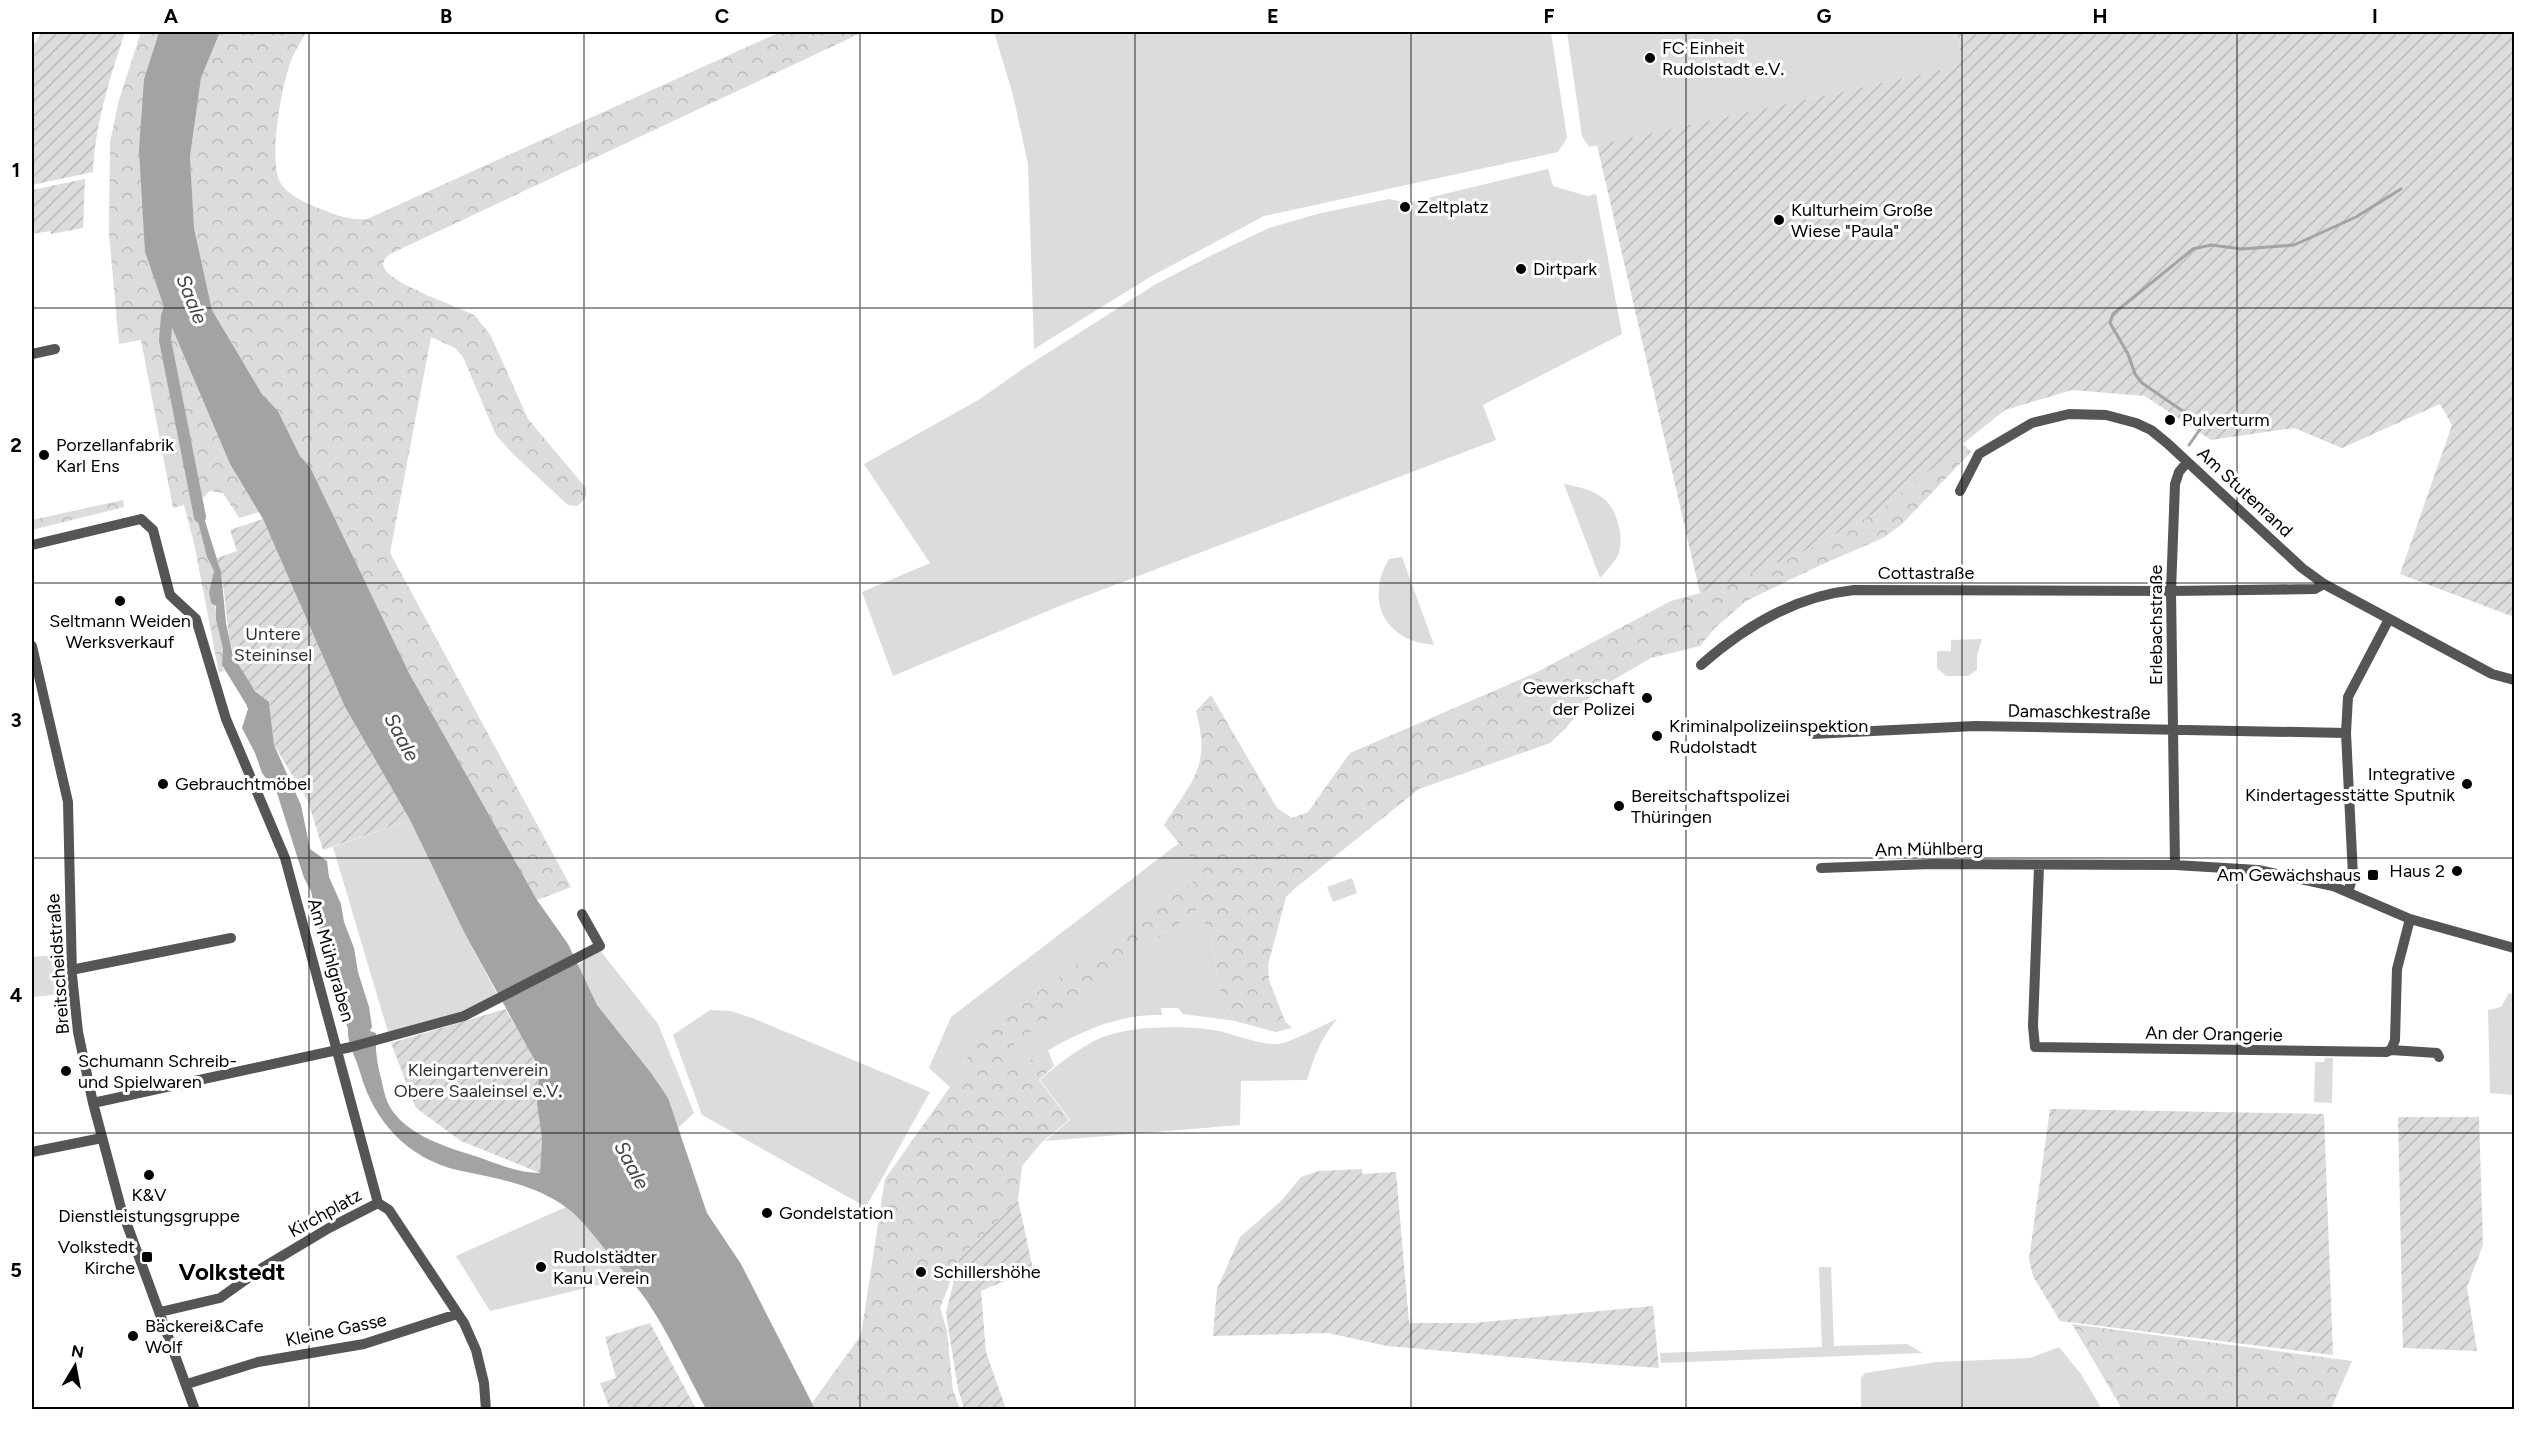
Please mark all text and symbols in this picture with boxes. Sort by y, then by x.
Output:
text: A [164,4,179,28]
text: B [440,4,452,28]
text: C [715,4,729,28]
text: D [990,4,1004,28]
text: E [1267,4,1279,28]
text: F [1543,4,1555,28]
text: G [1817,4,1832,28]
text: H [2093,4,2108,28]
text: I [2372,4,2378,28]
place label: FC Einheit Rudolstadt e.V. [1662,37,1784,80]
marker: FC Einheit Rudolstadt e.V. [1643,51,1657,65]
text: 1 [12,158,20,182]
place label: Zeltplatz [1417,196,1489,218]
place label: Kulturheim Große Wiese "Paula" [1791,199,1933,242]
marker: Zeltplatz [1398,200,1412,214]
marker: Kulturheim Große Wiese "Paula" [1772,213,1786,227]
place label: Dirtpark [1533,258,1597,280]
marker: Dirtpark [1514,262,1528,276]
water label: Saale [171,271,213,327]
place label: Pulverturm [2182,409,2270,431]
marker: Pulverturm [2163,413,2177,427]
text: 2 [10,433,22,457]
place label: Porzellanfabrik Karl Ens [56,434,174,477]
street label: Am Stutenrand [2193,442,2297,542]
marker: Porzellanfabrik Karl Ens [37,448,51,462]
street label: Cottastraße [1878,562,1974,584]
street label: Erlebachstraße [2145,565,2167,685]
marker: Seltmann Weiden Werksverkauf [113,594,127,608]
place label: Seltmann Weiden Werksverkauf [49,610,191,653]
park label: Untere Steininsel [234,623,312,666]
place label: Gewerkschaft der Polizei [1522,677,1635,720]
marker: Gewerkschaft der Polizei [1640,691,1654,705]
street label: Damaschkestraße [2007,700,2151,724]
text: 3 [10,708,22,732]
water label: Saale [379,709,425,765]
place label: Kriminalpolizeiinspektion Rudolstadt [1669,715,1868,758]
marker: Kriminalpolizeiinspektion Rudolstadt [1650,729,1664,743]
place label: Integrative Kindertagesstätte Sputnik [2245,763,2455,806]
place label: Gebrauchtmöbel [175,773,311,795]
marker: Gebrauchtmöbel [156,777,170,791]
marker: Integrative Kindertagesstätte Sputnik [2460,777,2474,791]
place label: Bereitschaftspolizei Thüringen [1631,785,1790,828]
marker: Bereitschaftspolizei Thüringen [1612,799,1626,813]
street label: Am Mühlberg [1875,837,1983,861]
place label: Haus 2 [2389,860,2445,882]
place label: Am Gewächshaus [2217,864,2361,886]
marker: Haus 2 [2450,864,2464,878]
marker: Am Gewächshaus [2366,868,2380,882]
street label: Breitscheidstraße [42,893,74,1035]
street label: Am Mühlgraben [303,896,359,1024]
text: 4 [10,983,23,1007]
street label: An der Orangerie [2145,1022,2283,1046]
place label: Schumann Schreib- und Spielwaren [78,1050,237,1093]
park label: Kleingartenverein Obere Saaleinsel e.V. [394,1059,562,1102]
marker: Schumann Schreib- und Spielwaren [59,1064,73,1078]
water label: Saale [609,1137,655,1193]
marker: K&V Dienstleistungsgruppe [142,1168,156,1182]
place label: K&V Dienstleistungsgruppe [58,1184,240,1227]
street label: Kirchplatz [284,1184,366,1242]
place label: Gondelstation [779,1202,893,1224]
marker: Gondelstation [760,1206,774,1220]
place label: Volkstedt Kirche [58,1236,135,1279]
place label: Rudolstädter Kanu Verein [553,1246,657,1289]
marker: Volkstedt Kirche [140,1250,154,1264]
district label: Volkstedt [179,1257,285,1286]
text: 5 [10,1258,22,1282]
marker: Rudolstädter Kanu Verein [534,1260,548,1274]
place label: Schillershöhe [933,1261,1041,1283]
marker: Schillershöhe [914,1265,928,1279]
street label: Kleine Gasse [283,1309,389,1351]
place label: Bäckerei&Cafe Wolf [145,1315,264,1358]
marker: Bäckerei&Cafe Wolf [126,1329,140,1343]
north arrow [45,1336,105,1396]
text: N [70,1341,85,1362]

